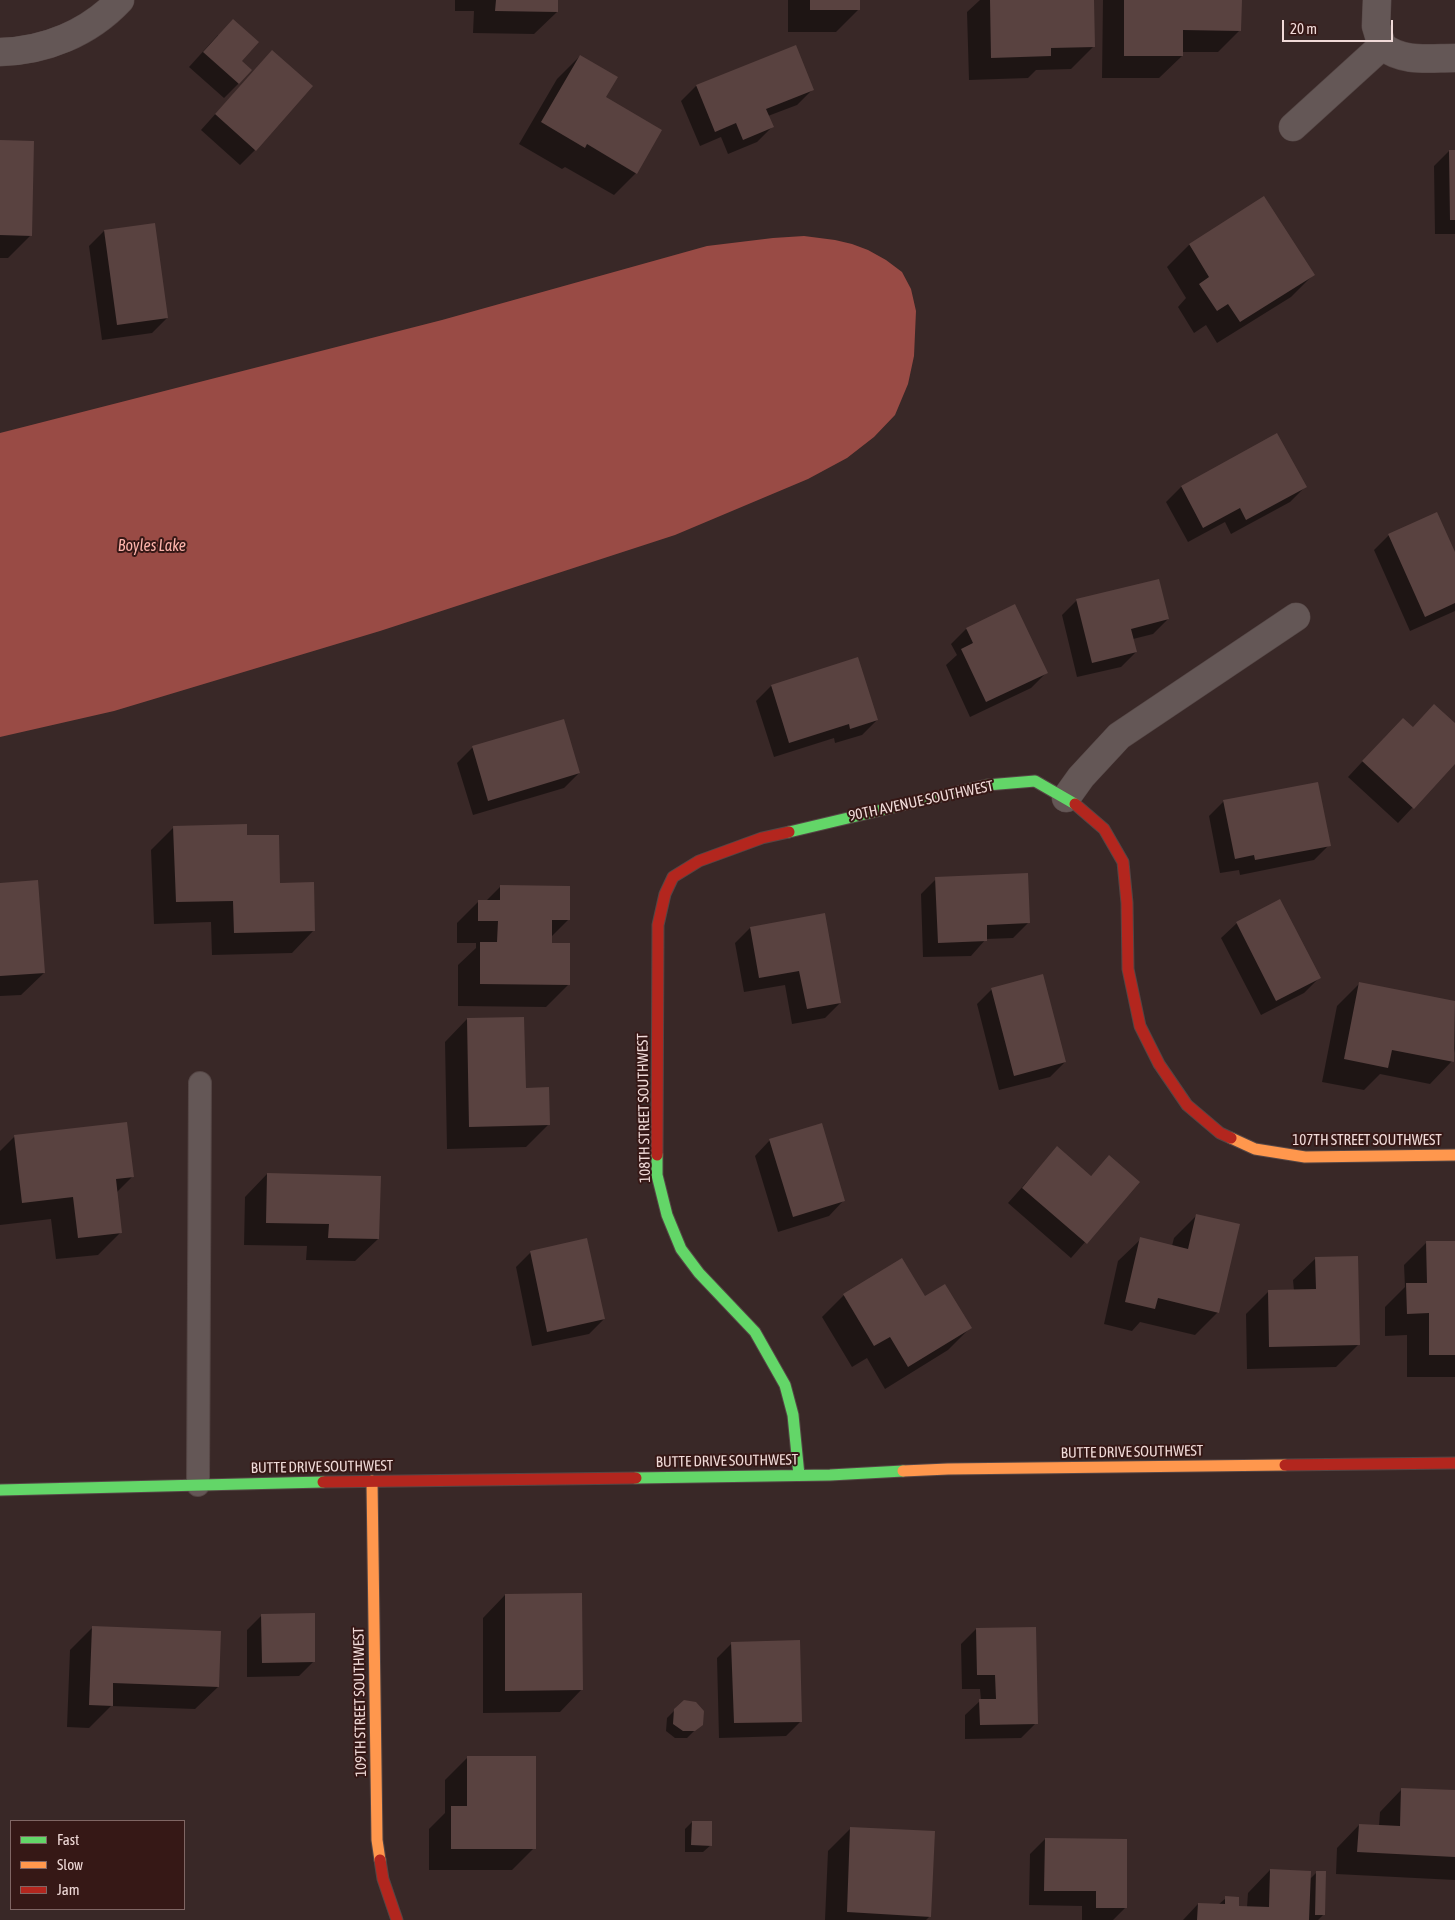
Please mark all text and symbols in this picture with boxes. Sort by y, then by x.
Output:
scale bar [1285,10,1396,42]
text: 20 m [1290,20,1317,37]
water label: Boyles Lake [118,536,186,556]
street label: 90TH AVENUE SOUTHWEST [847,777,995,825]
street label: 108TH STREET SOUTHWEST [634,1033,654,1183]
street label: 107TH STREET SOUTHWEST [1292,1131,1442,1149]
street label: BUTTE DRIVE SOUTHWEST [1061,1442,1203,1462]
street label: BUTTE DRIVE SOUTHWEST [656,1451,798,1471]
street label: BUTTE DRIVE SOUTHWEST [251,1457,393,1477]
street label: 109TH STREET SOUTHWEST [350,1627,370,1777]
legend [10,1820,185,1910]
text: Fast [57,1831,79,1848]
text: Slow [57,1856,83,1873]
text: Jam [57,1881,80,1898]

